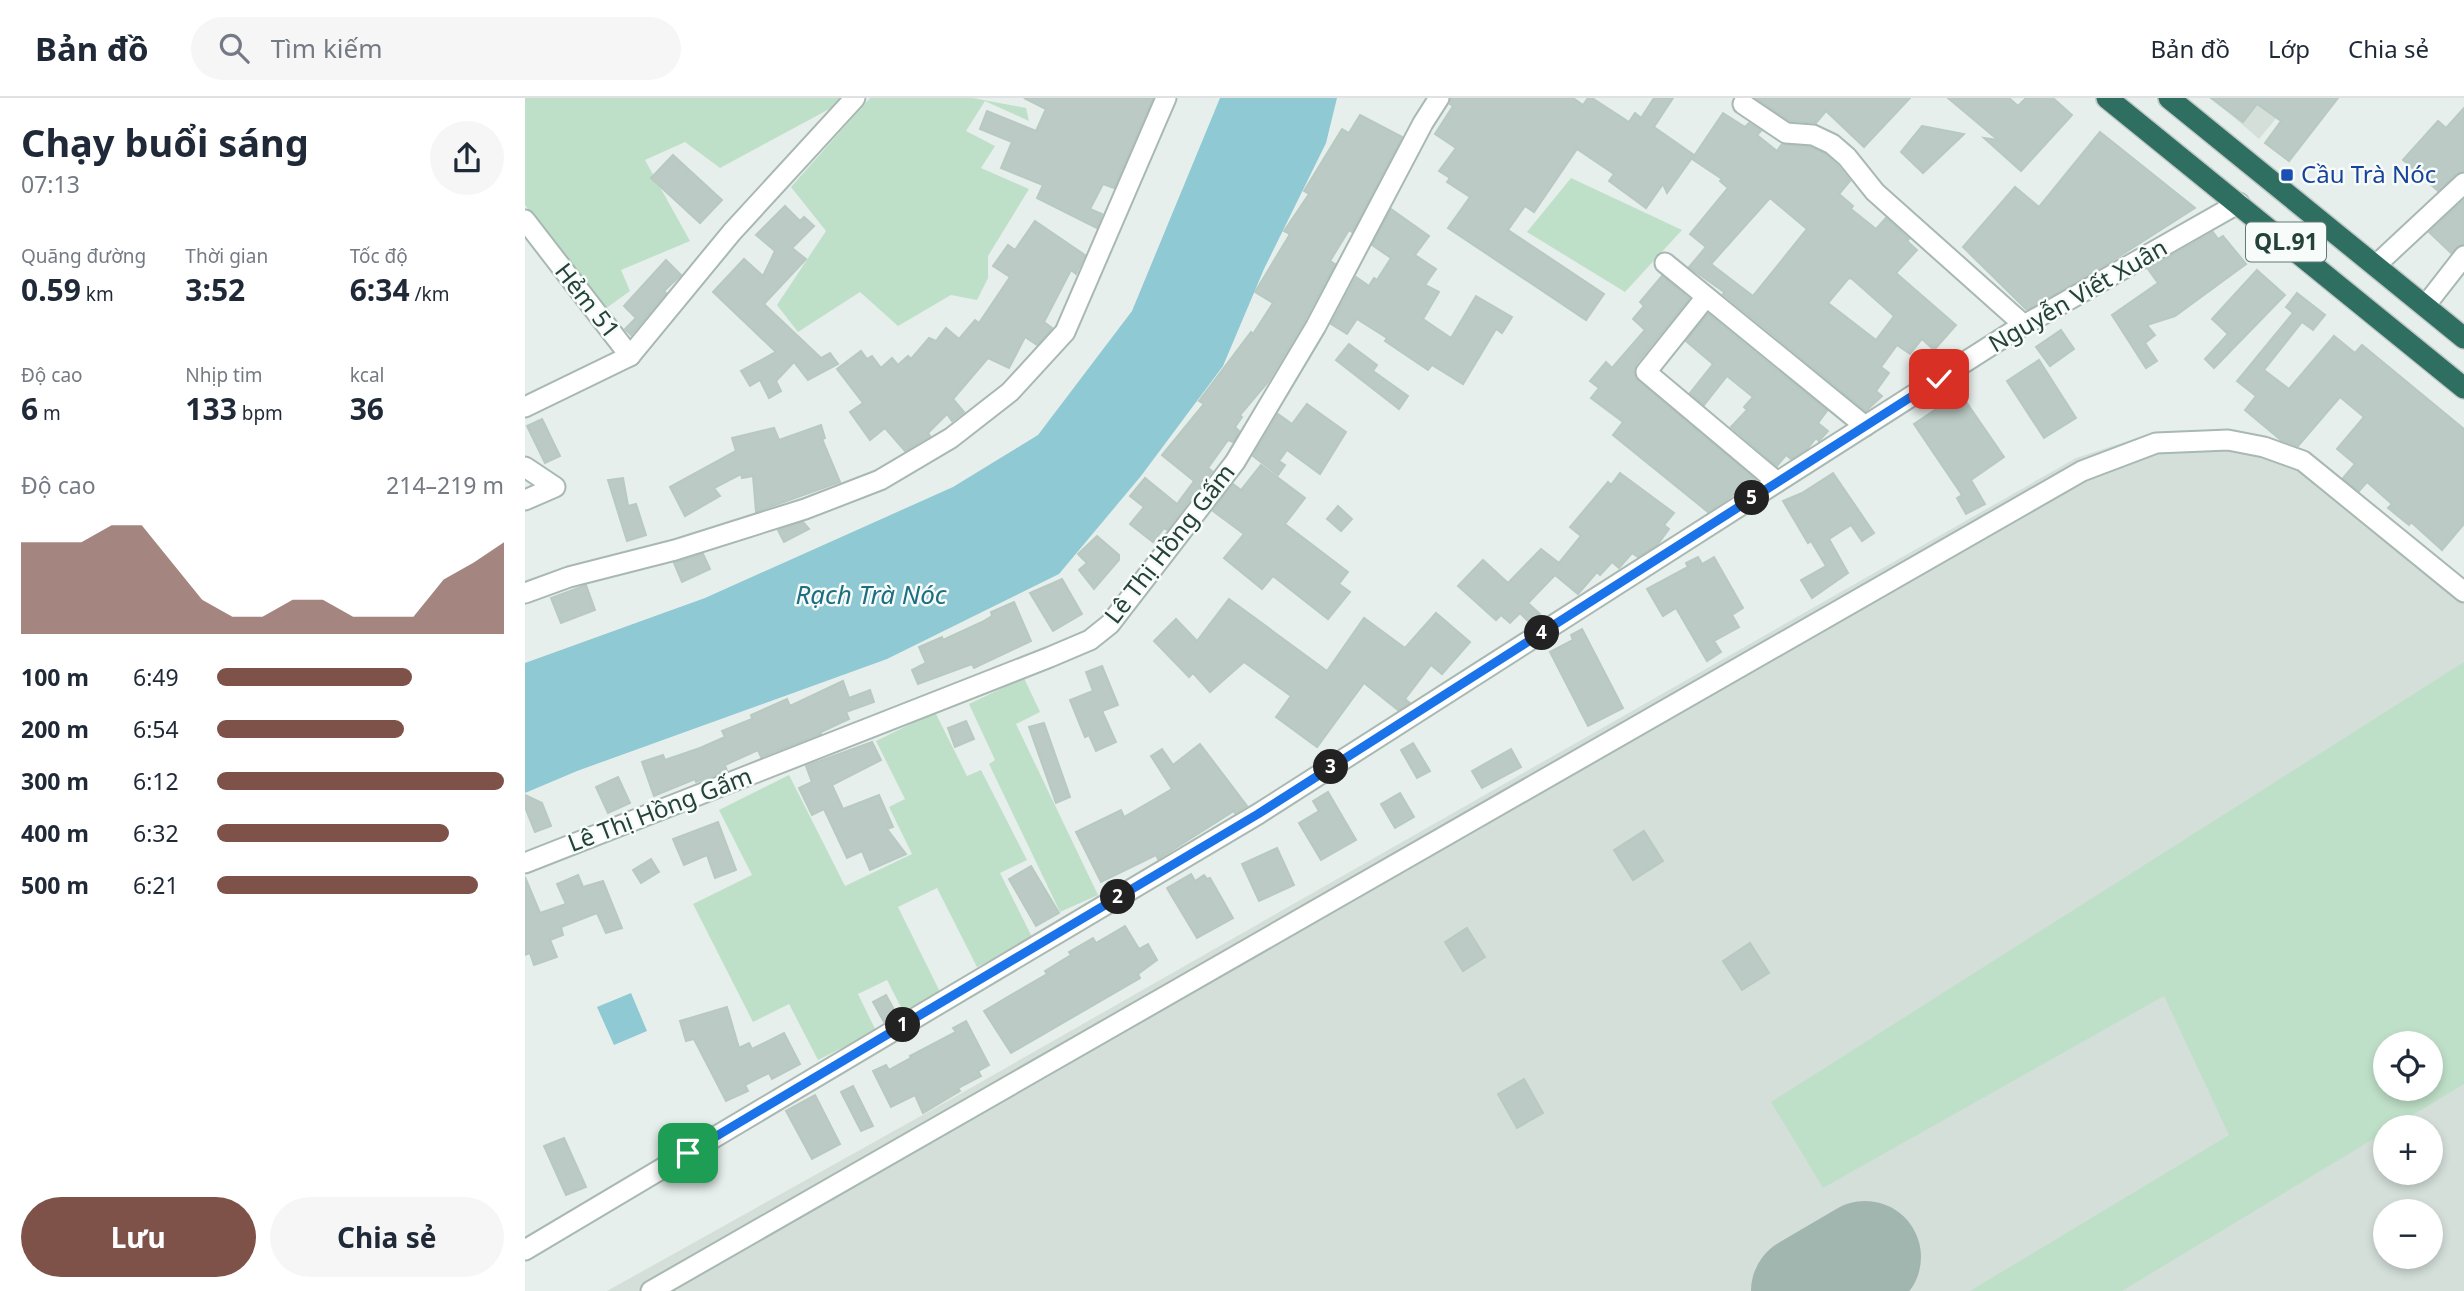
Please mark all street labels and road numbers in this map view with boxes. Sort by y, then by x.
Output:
road number: QL.91 [2246,223,2326,262]
street label: Nguyễn Viết Xuân [1982,230,2172,359]
street label: Hẻm 51 [548,255,628,345]
street label: Lê Thị Hồng Gấm [1096,456,1242,630]
street label: Lê Thị Hồng Gấm [563,758,756,859]

